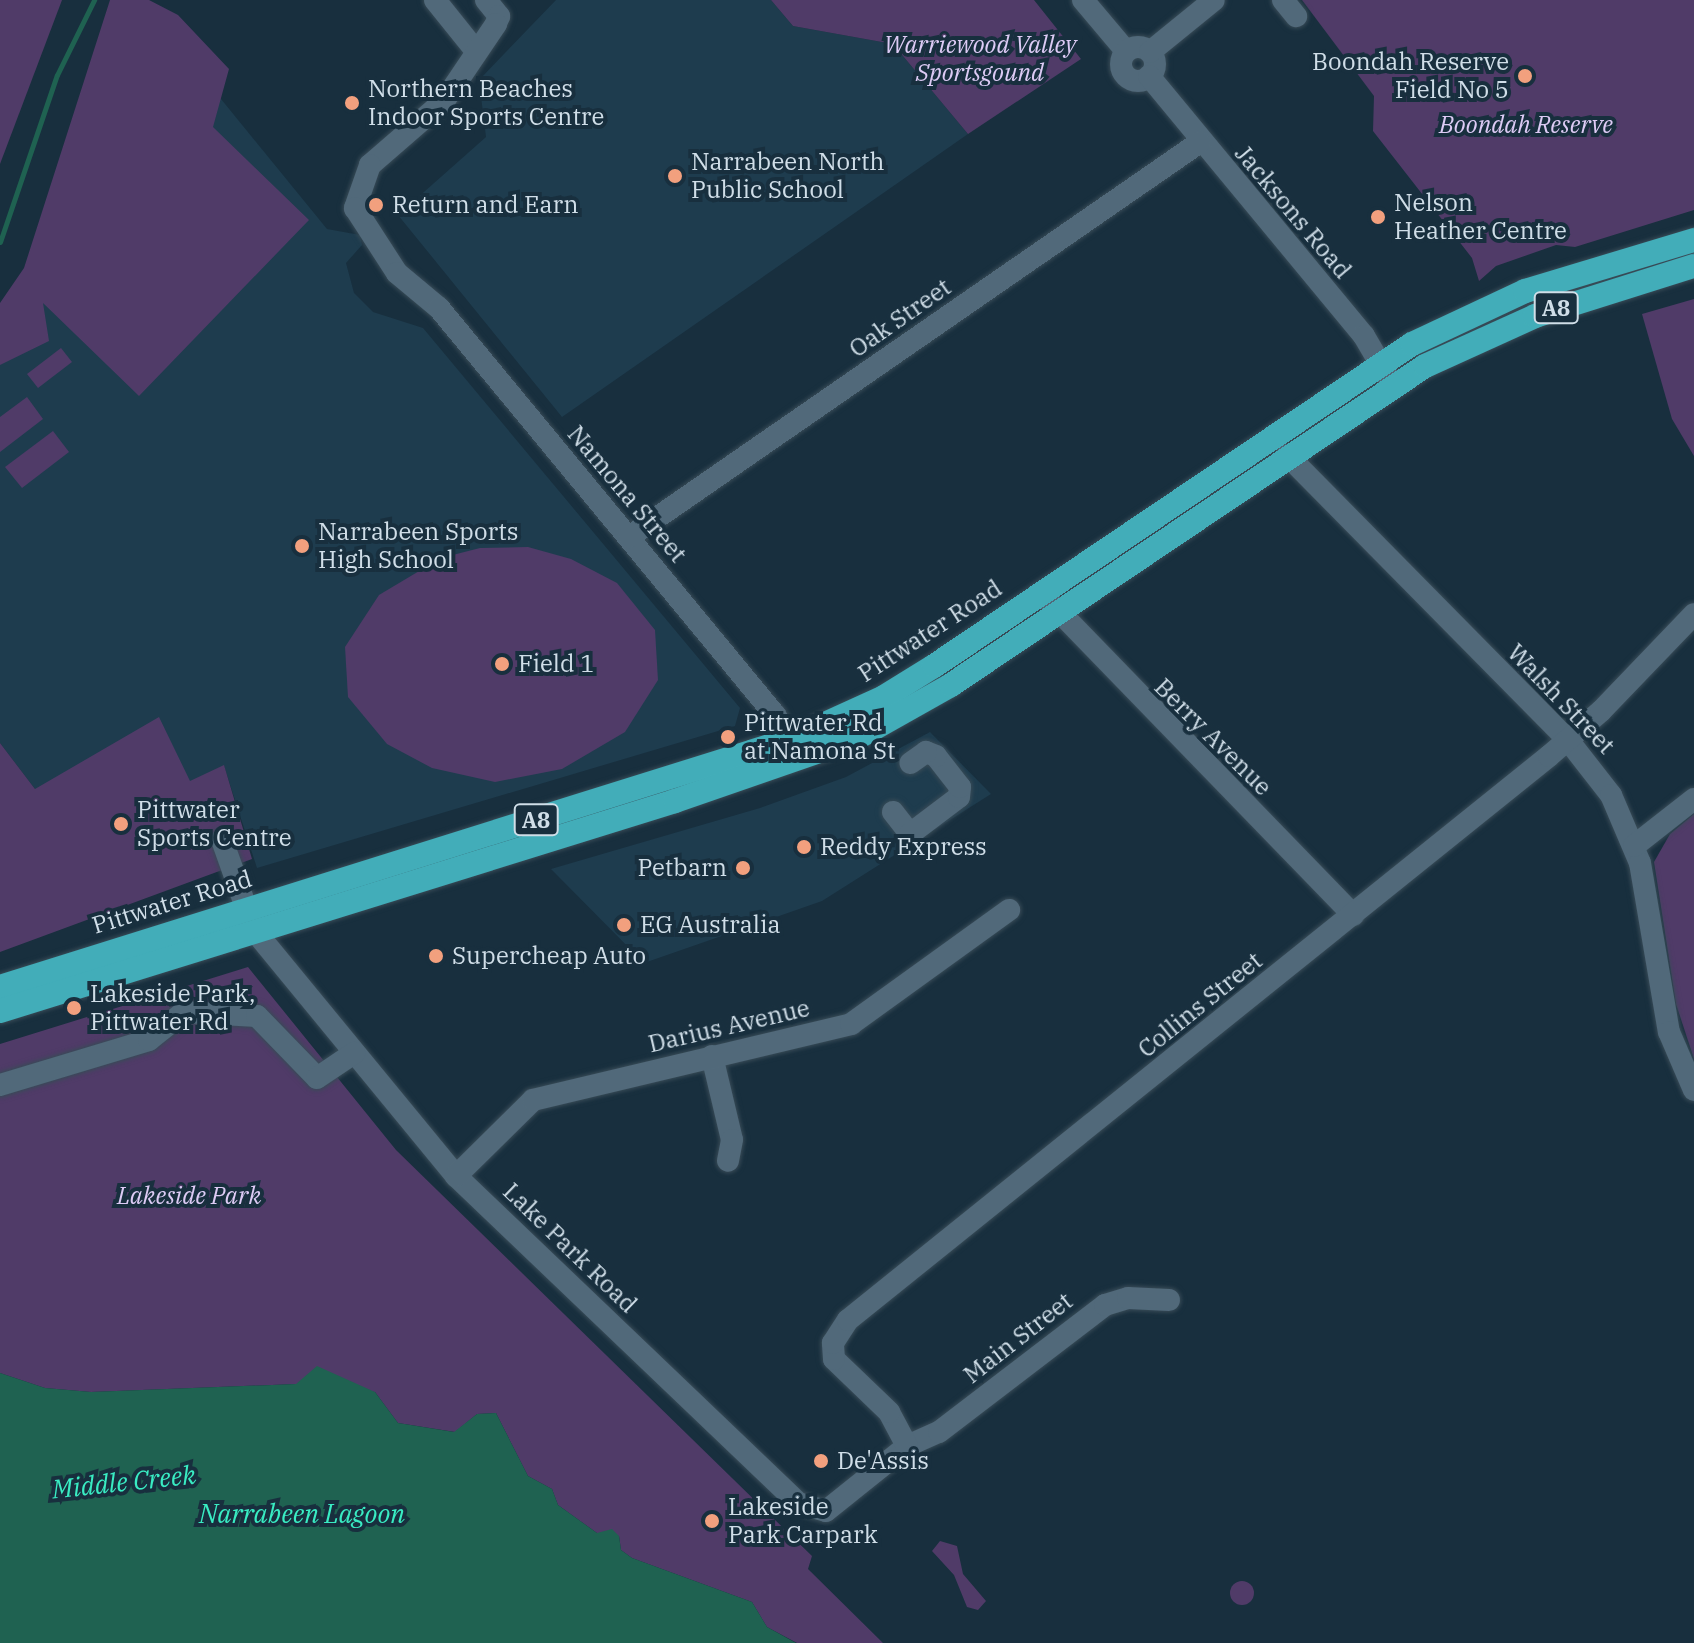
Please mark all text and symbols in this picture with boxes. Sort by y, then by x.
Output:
park label: Warriewood Valley Sportsgound [884,31,1076,87]
place label: Boondah Reserve Field No 5 [1312,48,1509,104]
marker: Boondah Reserve Field No 5 [1516,67,1534,85]
place label: Northern Beaches Indoor Sports Centre [368,75,604,131]
marker: Northern Beaches Indoor Sports Centre [343,94,361,112]
park label: Boondah Reserve [1439,111,1613,139]
street label: Jacksons Road [1229,139,1357,285]
place label: Narrabeen North Public School [691,148,884,204]
marker: Narrabeen North Public School [666,167,684,185]
place label: Nelson Heather Centre [1394,189,1567,245]
place label: Return and Earn [392,191,579,219]
marker: Return and Earn [367,196,385,214]
marker: Nelson Heather Centre [1369,208,1387,226]
street label: Oak Street [844,273,956,363]
road number: A8 [1532,290,1580,326]
street label: Namona Street [561,420,693,568]
place label: Narrabeen Sports High School [318,518,519,574]
marker: Narrabeen Sports High School [293,537,311,555]
street label: Pittwater Road [853,574,1007,688]
street label: Walsh Street [1501,638,1621,760]
place label: Field 1 [518,650,595,678]
marker: Field 1 [493,655,511,673]
street label: Berry Avenue [1148,672,1278,802]
place label: Pittwater Rd at Namona St [744,709,896,765]
marker: Pittwater Rd at Namona St [719,728,737,746]
place label: Pittwater Sports Centre [137,796,292,852]
road number: A8 [512,802,560,838]
marker: Pittwater Sports Centre [112,815,130,833]
place label: Reddy Express [820,833,987,861]
marker: Reddy Express [795,838,813,856]
place label: Petbarn [637,854,727,882]
marker: Petbarn [734,859,752,877]
street label: Pittwater Road [89,864,255,940]
place label: EG Australia [640,911,781,939]
marker: EG Australia [615,916,633,934]
place label: Supercheap Auto [452,942,646,970]
street label: Collins Street [1132,946,1268,1064]
marker: Supercheap Auto [427,947,445,965]
place label: Lakeside Park, Pittwater Rd [90,980,255,1036]
street label: Darius Avenue [646,993,812,1059]
marker: Lakeside Park, Pittwater Rd [65,999,83,1017]
street label: Lake Park Road [497,1177,643,1319]
park label: Lakeside Park [117,1182,261,1210]
street label: Main Street [958,1287,1078,1389]
place label: De'Assis [837,1447,929,1475]
marker: De'Assis [812,1452,830,1470]
water label: Middle Creek [51,1459,197,1505]
place label: Lakeside Park Carpark [728,1493,878,1549]
water label: Narrabeen Lagoon [199,1498,405,1530]
marker: Lakeside Park Carpark [703,1512,721,1530]

